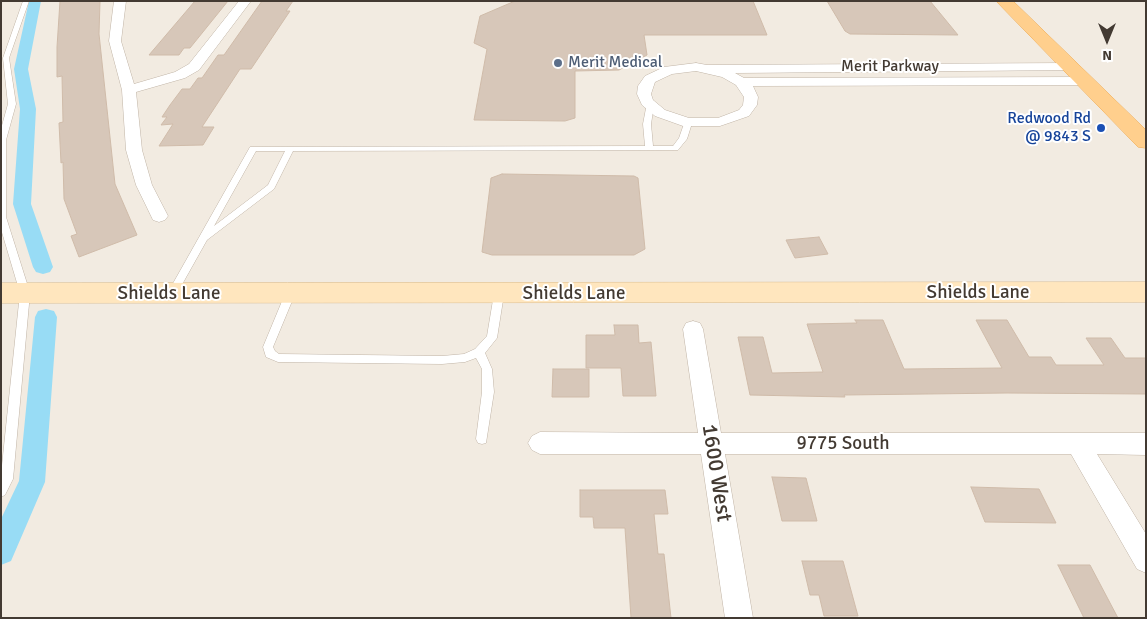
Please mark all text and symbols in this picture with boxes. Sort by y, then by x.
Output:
north arrow [1082,15,1132,65]
text: N [1102,47,1112,64]
place label: Merit Medical [568,53,663,73]
marker: Merit Medical [552,57,564,69]
street label: Merit Parkway [841,57,939,77]
place label: Redwood Rd @ 9843 S [1007,109,1091,147]
marker: Redwood Rd @ 9843 S [1095,122,1107,134]
street label: Shields Lane [927,282,1029,304]
street label: Shields Lane [118,283,220,305]
street label: Shields Lane [523,283,625,305]
street label: 1600 West [695,422,737,524]
street label: 9775 South [796,433,890,455]

